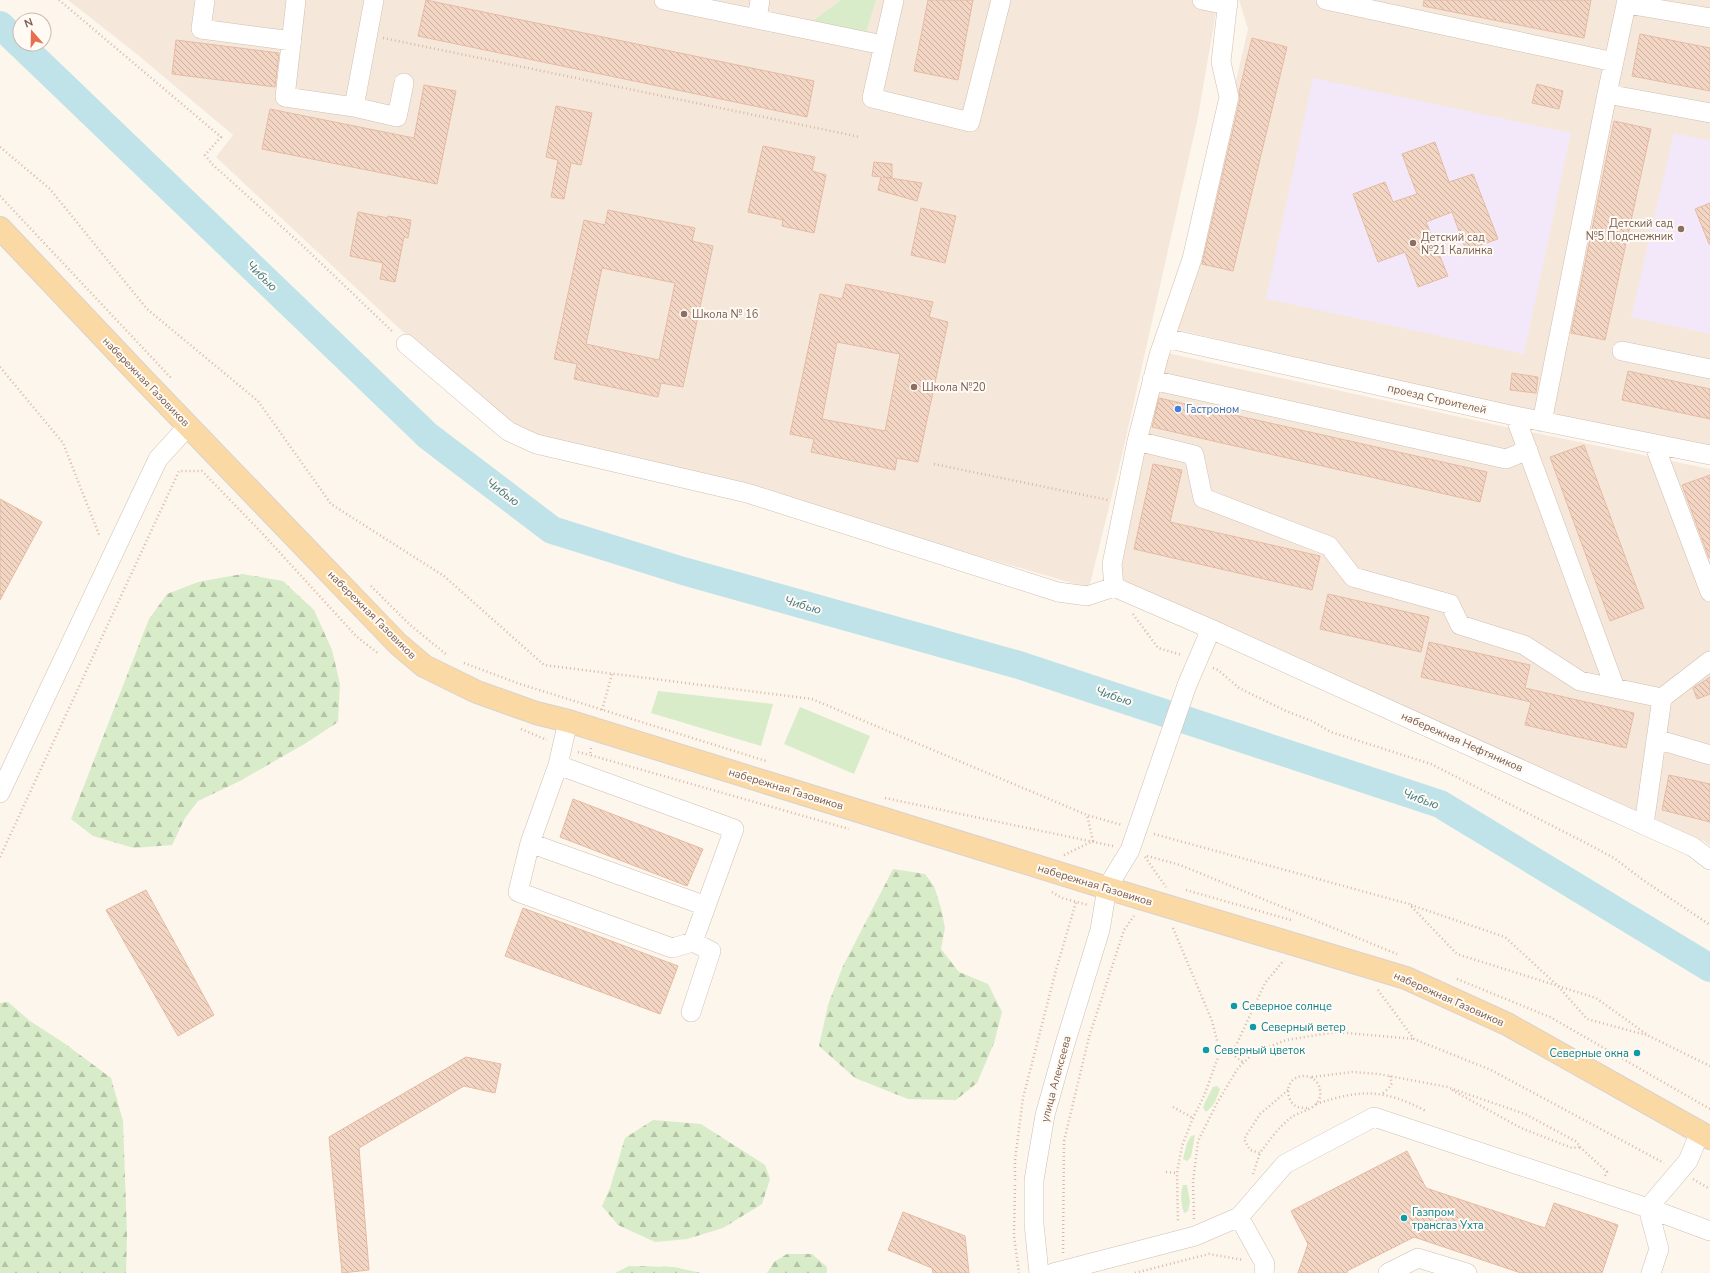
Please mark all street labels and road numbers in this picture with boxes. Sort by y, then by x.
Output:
street label: набережная Газовиков [99,334,193,430]
street label: проезд Строителей [1386,380,1488,418]
street label: набережная Газовиков [324,567,420,663]
street label: набережная Нефтяников [1399,708,1525,776]
street label: набережная Газовиков [727,764,845,814]
street label: набережная Газовиков [1036,860,1154,910]
street label: набережная Газовиков [1391,968,1507,1030]
street label: улица Алексеева [1037,1034,1075,1124]

